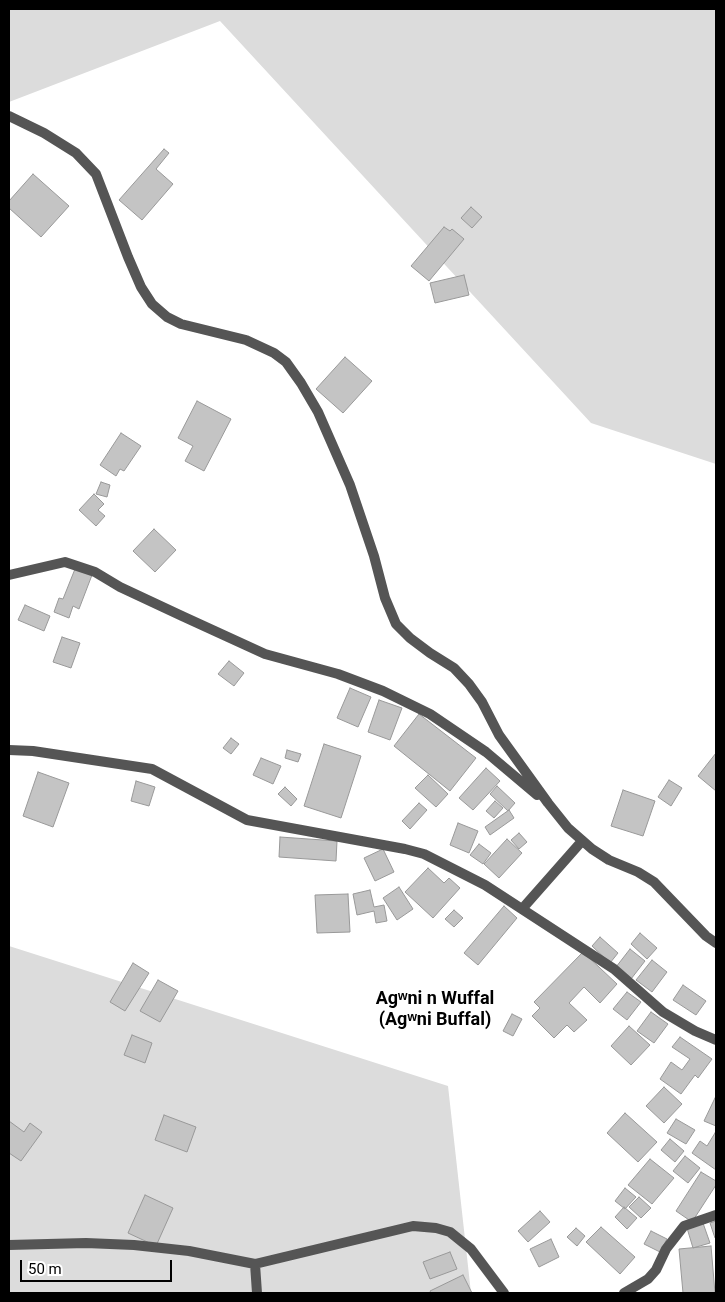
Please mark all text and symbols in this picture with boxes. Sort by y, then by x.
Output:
district label: Agʷni n Wuffal (Agʷni Buffal) [376,988,494,1030]
scale bar [22,1250,175,1282]
text: 50 m [28,1260,62,1278]

